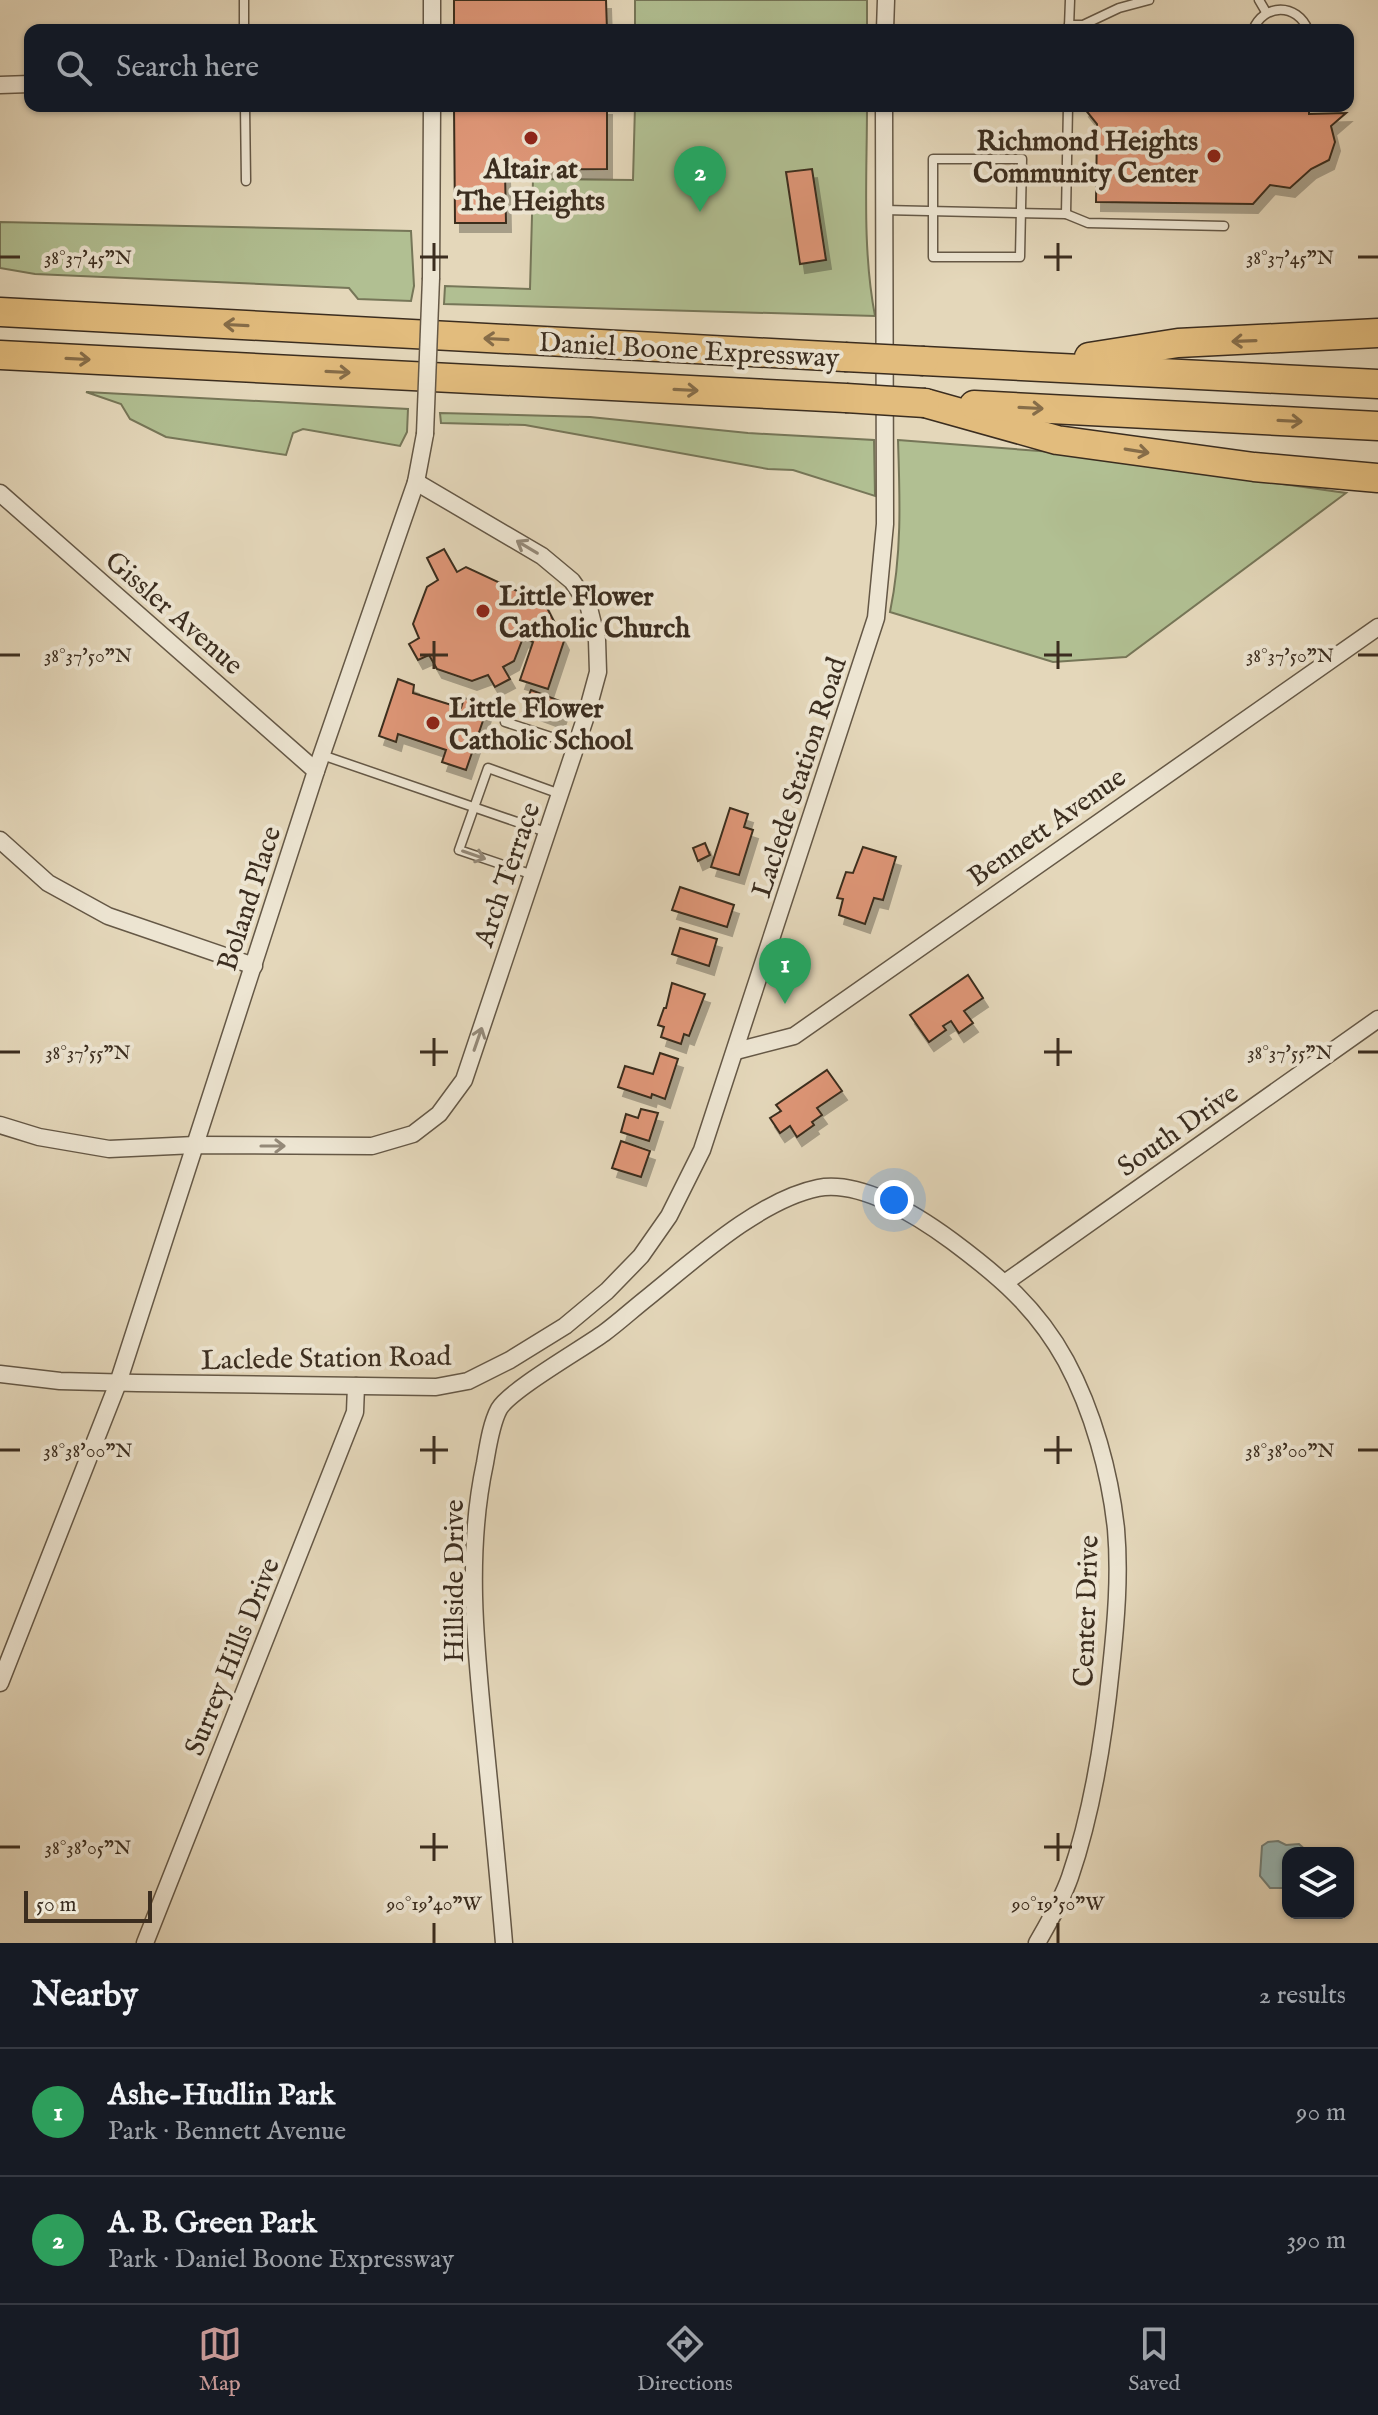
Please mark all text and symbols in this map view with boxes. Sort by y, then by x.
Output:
search box [24,24,1354,112]
icon: search [52,46,96,90]
text: Search here [116,49,259,87]
place label: Richmond Heights Community Center [973,125,1199,192]
marker: Altair at The Heights [522,129,540,147]
pin: 2 [674,146,726,212]
marker: Richmond Heights Community Center [1205,147,1223,165]
place label: Altair at The Heights [456,153,605,220]
text: 38°37'45"N [44,246,132,271]
text: 38°37'45"N [1246,246,1334,271]
one-way arrow [223,317,250,332]
street label: Daniel Boone Expressway [538,326,840,377]
one-way arrow [483,331,510,346]
one-way arrow [1231,333,1258,348]
one-way arrow [64,352,91,367]
one-way arrow [324,365,351,380]
one-way arrow [672,383,699,398]
one-way arrow [1017,401,1044,416]
one-way arrow [1276,414,1303,429]
one-way arrow [1124,444,1149,459]
one-way arrow [516,539,539,555]
street label: Gissler Avenue [97,544,250,684]
place label: Little Flower Catholic Church [499,580,691,647]
marker: Little Flower Catholic Church [474,602,492,620]
text: 38°37'50"N [44,644,132,669]
text: 38°37'50"N [1246,644,1334,669]
street label: Laclede Station Road [745,653,856,902]
place label: Little Flower Catholic School [449,692,634,759]
marker: Little Flower Catholic School [424,714,442,732]
street label: Bennett Avenue [962,761,1133,895]
street label: Arch Terrace [467,798,549,953]
street label: Boland Place [211,822,290,976]
one-way arrow [461,849,486,864]
pin: 1 [759,938,811,1004]
one-way arrow [471,1027,486,1052]
text: 38°37'55"N [45,1041,131,1066]
text: 38°37'55"N [1247,1041,1333,1066]
street label: South Drive [1111,1077,1246,1185]
one-way arrow [259,1138,286,1154]
your location [874,1180,914,1220]
street label: Laclede Station Road [200,1340,452,1379]
text: 38°38'00"N [43,1439,133,1464]
text: 38°38'00"N [1245,1439,1335,1464]
street label: Hillside Drive [438,1499,473,1663]
street label: Center Drive [1067,1534,1108,1688]
street label: Surrey Hills Drive [178,1553,289,1761]
text: 38°38'05"N [45,1836,131,1861]
map controls [1282,1847,1354,1919]
button: layers [1282,1847,1354,1919]
scale bar [24,1887,152,1923]
text: 50 m [36,1891,77,1919]
text: 90°19'40"W [385,1892,483,1917]
text: 90°19'50"W [1011,1892,1105,1917]
text: Nearby [32,1974,138,2017]
text: 2 results [1259,1979,1346,2012]
text: Ashe-Hudlin Park [108,2077,335,2115]
text: 1 [53,2096,63,2129]
text: 90 m [1296,2096,1346,2129]
text: Park · Bennett Avenue [108,2115,346,2148]
text: A. B. Green Park [108,2205,317,2243]
text: 2 [52,2224,64,2257]
text: 390 m [1286,2224,1346,2257]
text: Park · Daniel Boone Expressway [108,2243,454,2276]
tab: Map [198,2322,242,2398]
tab: Directions [637,2322,733,2398]
tab: Saved [1128,2322,1180,2398]

